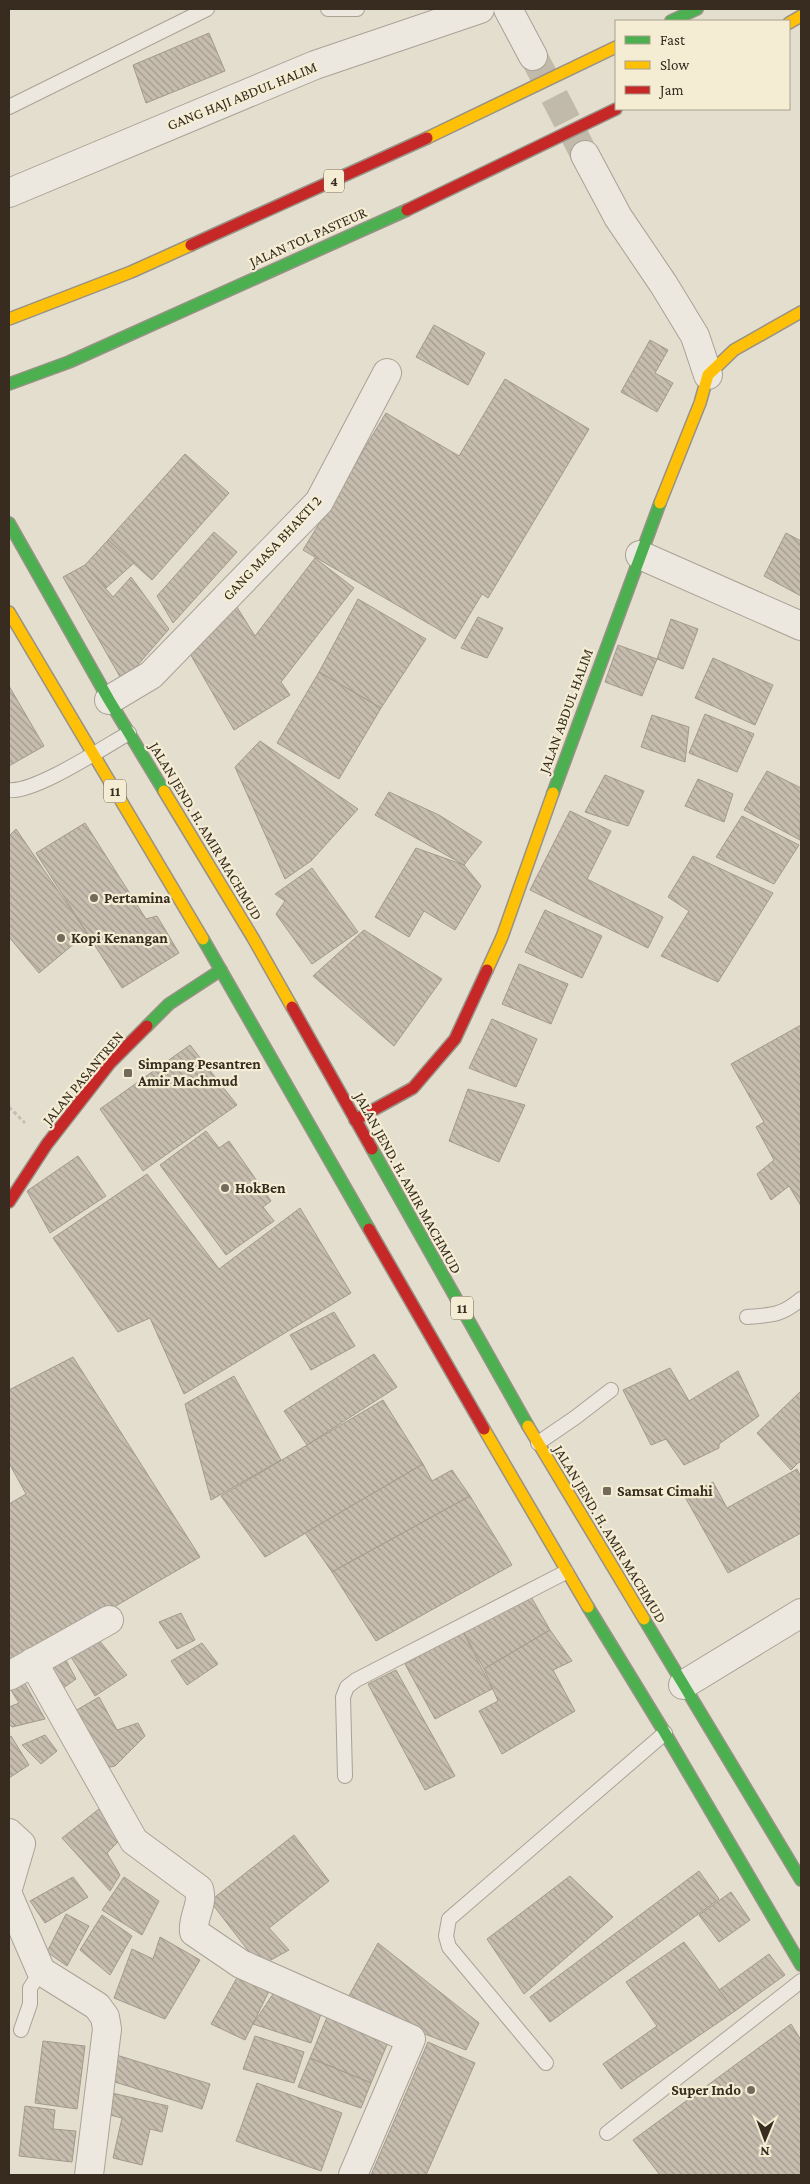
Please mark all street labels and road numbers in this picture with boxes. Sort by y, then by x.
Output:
street label: GANG HAJI ABDUL HALIM [165,59,320,134]
road number: 4 [324,170,344,192]
street label: JALAN TOL PASTEUR [245,204,370,272]
street label: GANG MASA BHAKTI 2 [219,492,325,604]
street label: JALAN ABDUL HALIM [535,647,597,778]
street label: JALAN JEND. H. AMIR MACHMUD [145,737,266,923]
road number: 11 [104,779,126,802]
street label: JALAN PASANTREN [38,1028,128,1130]
street label: JALAN JEND. H. AMIR MACHMUD [350,1088,465,1277]
road number: 11 [451,1296,473,1320]
street label: JALAN JEND. H. AMIR MACHMUD [549,1440,670,1626]

